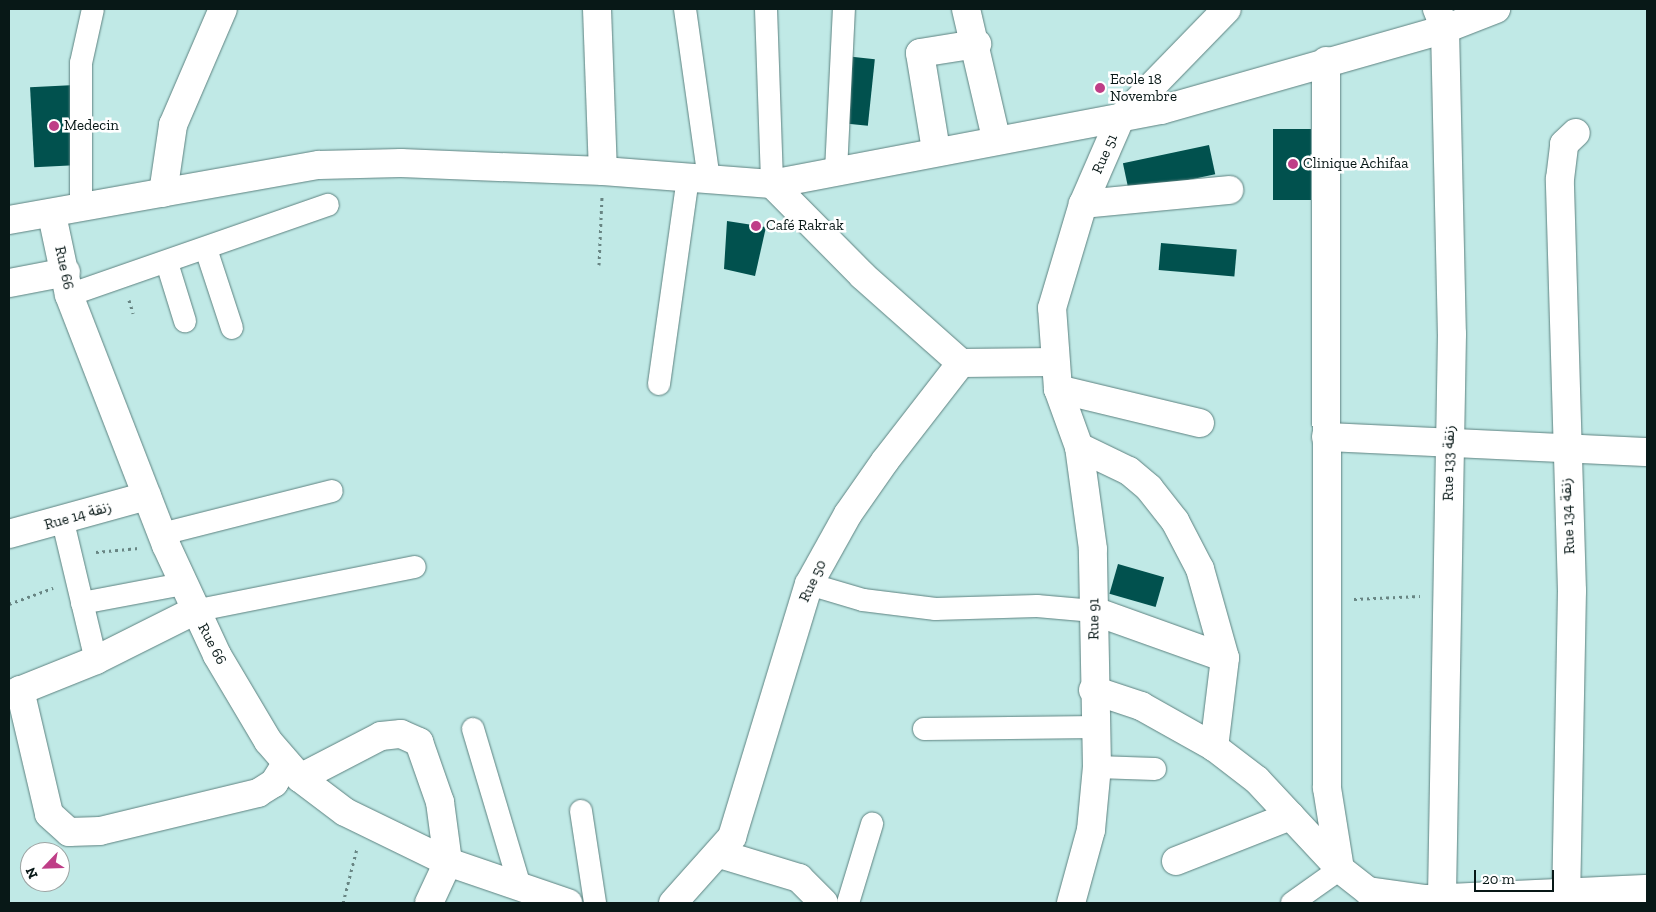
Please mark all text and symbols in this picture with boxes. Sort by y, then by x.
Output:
place label: Ecole 18 Novembre [1110,70,1177,105]
marker: Ecole 18 Novembre [1094,82,1106,94]
place label: Medecin [64,117,119,135]
marker: Medecin [48,120,60,132]
street label: Rue 51 [1088,131,1122,177]
place label: Clinique Achifaa [1303,155,1409,173]
marker: Clinique Achifaa [1287,158,1299,170]
place label: Café Rakrak [766,217,844,235]
marker: Café Rakrak [750,220,762,232]
street label: Rue 66 [51,245,77,291]
street label: Rue 133 زنقة [1439,425,1459,501]
street label: Rue 134 زنقة [1557,477,1579,555]
street label: Rue 14 زنقة [42,498,114,534]
street label: Rue 50 [795,557,831,605]
street label: Rue 91 [1085,598,1103,640]
street label: Rue 66 [194,620,230,668]
north arrow [20,842,70,892]
scale bar [1476,860,1556,892]
text: N [22,865,42,881]
text: 20 m [1482,870,1515,888]

